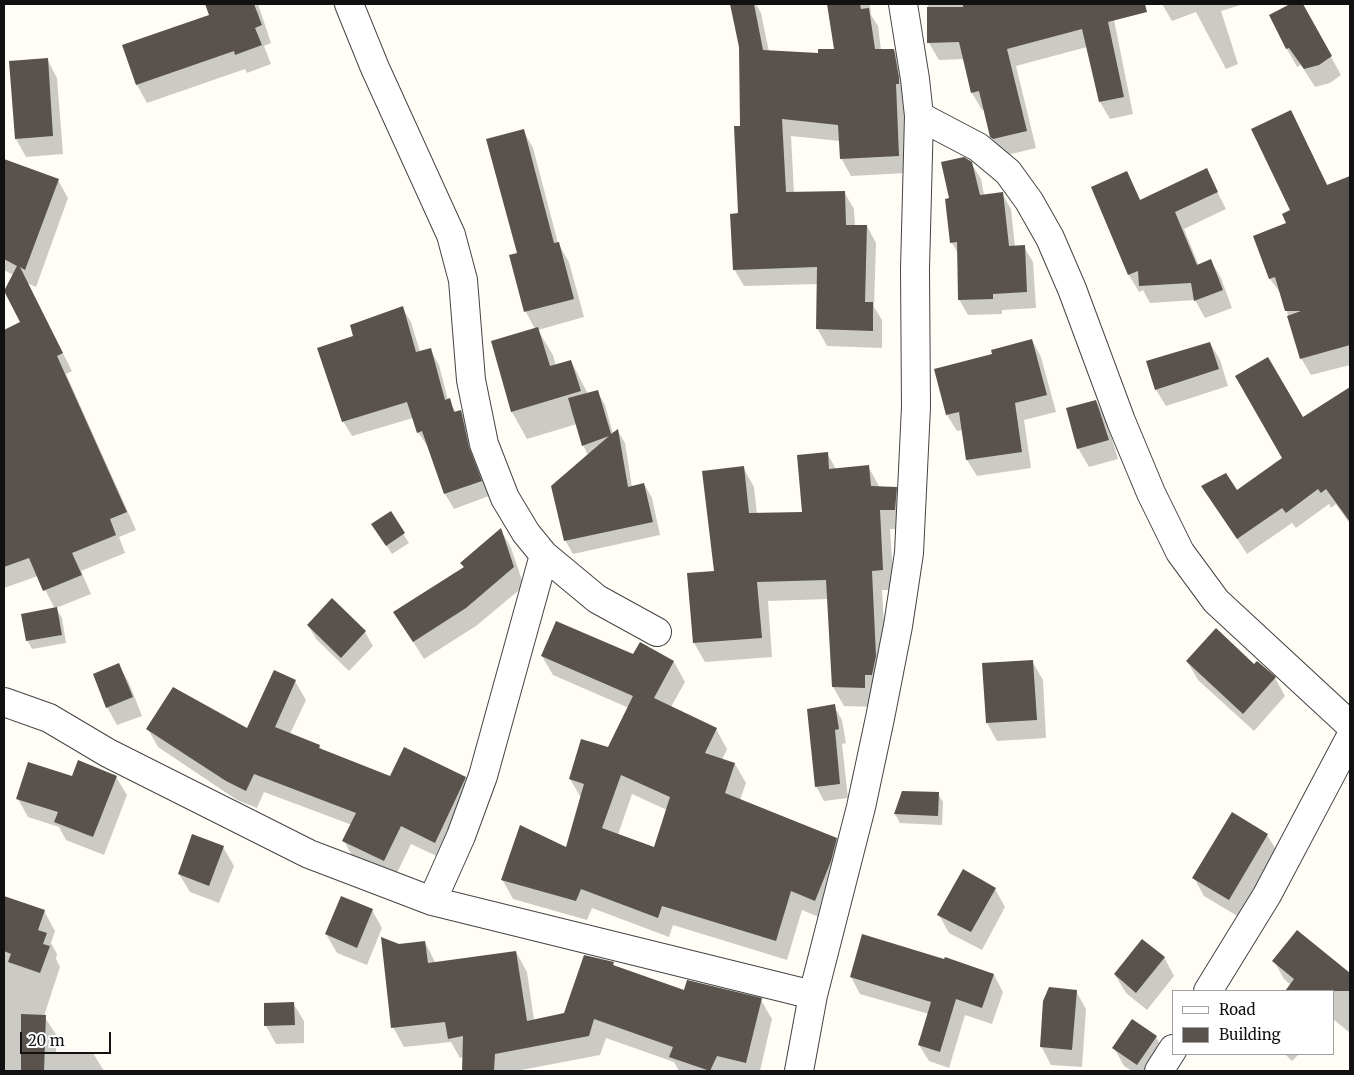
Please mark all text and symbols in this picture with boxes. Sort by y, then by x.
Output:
legend [1172,990,1334,1055]
text: Road [1219,1000,1255,1019]
scale bar [22,1022,114,1054]
text: Building [1219,1025,1281,1044]
text: 20 m [28,1031,65,1050]

